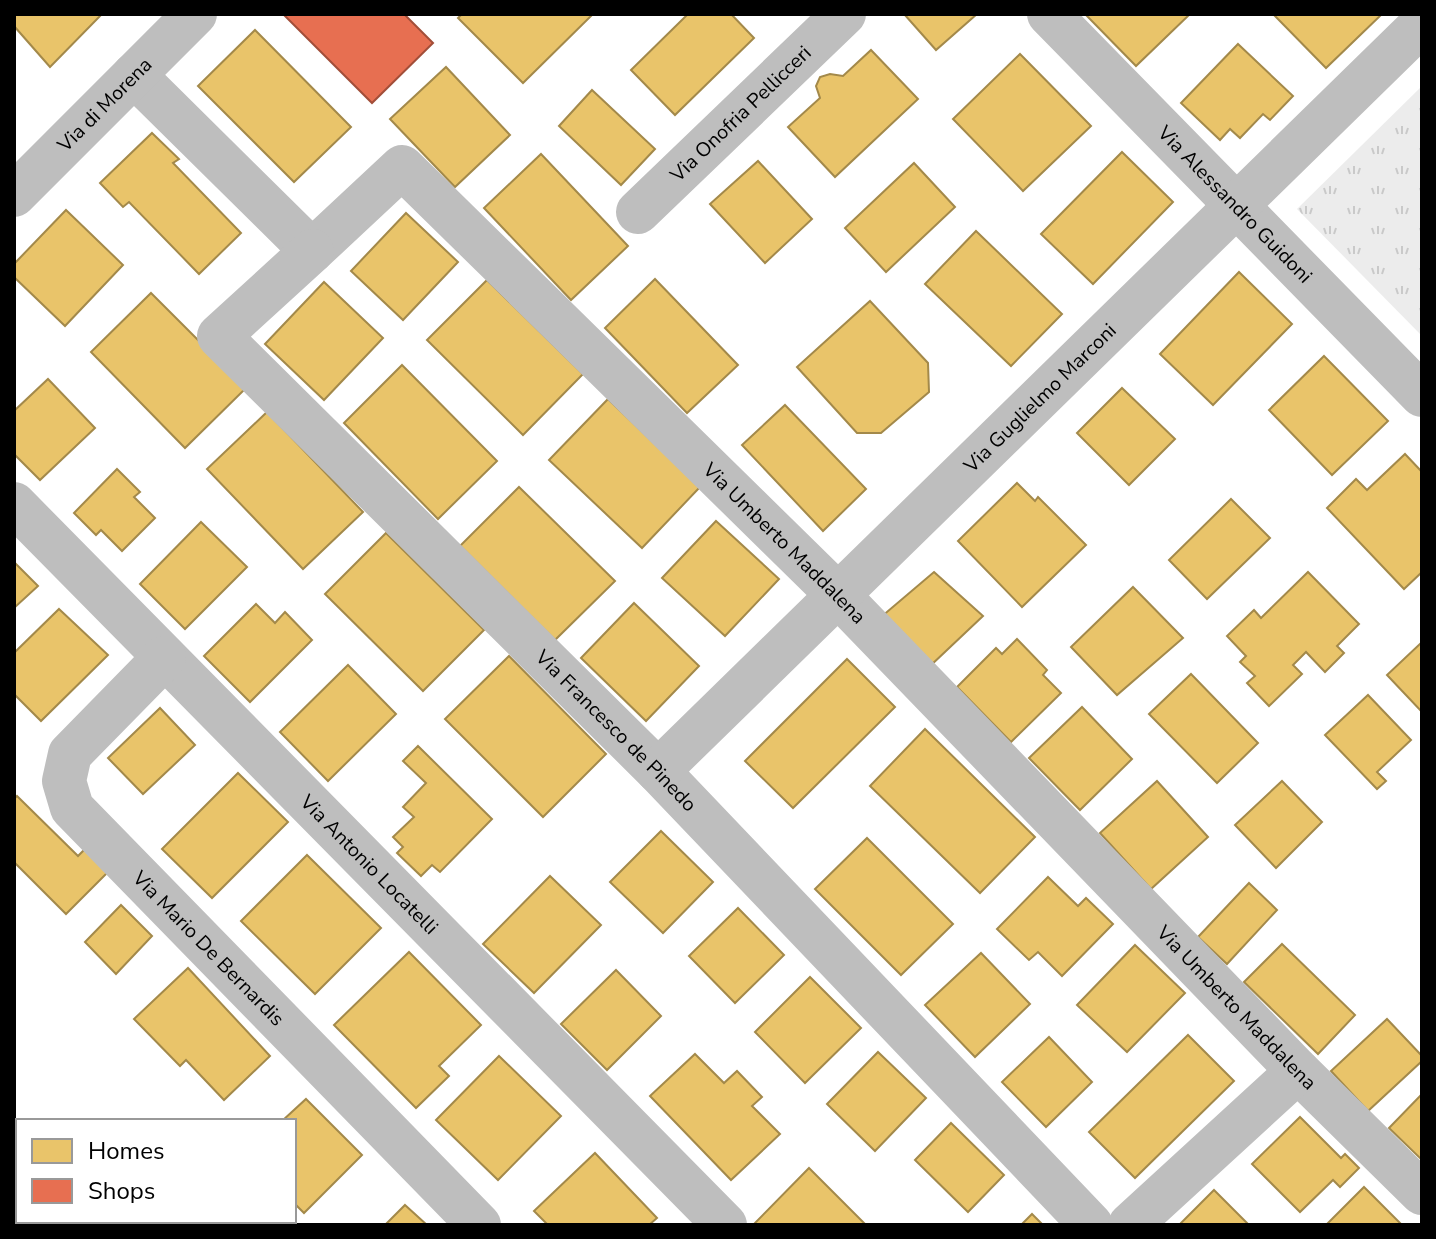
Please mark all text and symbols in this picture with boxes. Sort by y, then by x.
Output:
street label: Via Onofria Pellicceri [663,39,817,188]
street label: Via di Morena [51,51,158,158]
street label: Via Alessandro Guidoni [1151,119,1318,289]
street label: Via Guglielmo Marconi [957,317,1122,479]
street label: Via Umberto Maddalena [697,456,872,630]
street label: Via Francesco de Pinedo [529,643,703,817]
street label: Via Antonio Locatelli [294,788,444,940]
street label: Via Mario De Bernardis [126,864,291,1032]
street label: Via Umberto Maddalena [1150,919,1323,1096]
legend [16,1119,296,1223]
text: Homes [88,1135,164,1167]
text: Shops [88,1175,155,1207]

